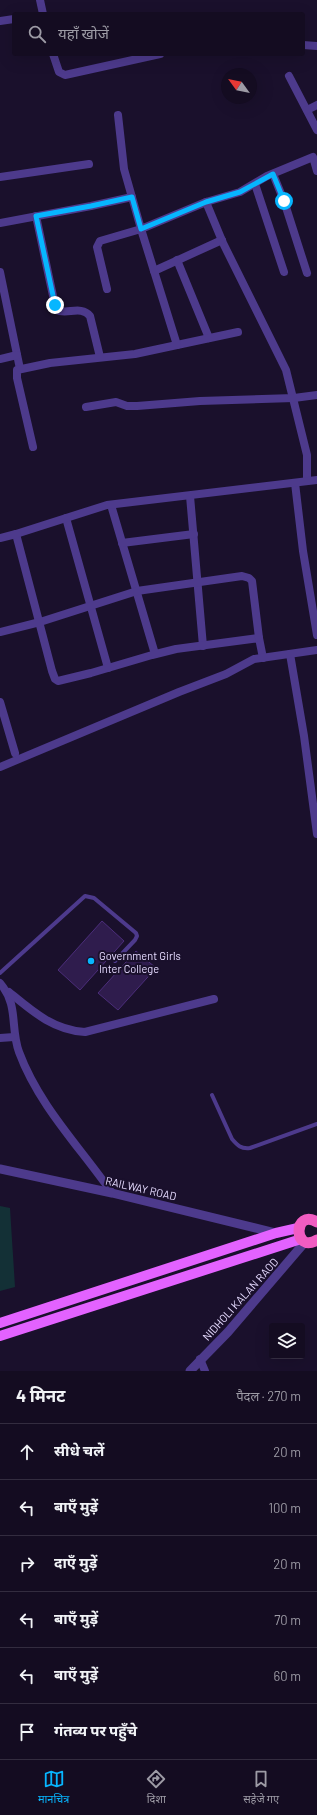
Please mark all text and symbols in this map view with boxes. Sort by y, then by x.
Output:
search box [12,12,305,56]
icon: search [26,23,48,45]
text: यहाँ खोजें [58,24,109,42]
north arrow [221,68,257,104]
route start [275,192,293,210]
route end [46,296,64,314]
place label: Government Girls Inter College [99,949,181,975]
marker: Government Girls Inter College [86,956,96,966]
street label: RAILWAY ROAD [104,1174,178,1203]
street label: NIDHOLI KALAN RAOD [200,1255,281,1343]
map controls [269,1323,305,1359]
button: layers [269,1323,305,1359]
text: 4 मिनट [16,1385,65,1405]
text: पैदल · 270 m [236,1388,301,1404]
icon: ahead [16,1441,38,1463]
text: सीधे चलें [54,1441,104,1459]
text: 20 m [273,1444,301,1460]
icon: left [16,1497,38,1519]
text: बाएँ मुड़ें [54,1497,98,1515]
text: 100 m [268,1500,301,1516]
icon: right [16,1553,38,1575]
text: दाएँ मुड़ें [54,1553,97,1571]
text: 20 m [273,1556,301,1572]
icon: left [16,1609,38,1631]
text: बाएँ मुड़ें [54,1609,98,1627]
text: 70 m [274,1612,301,1628]
icon: left [16,1665,38,1687]
text: बाएँ मुड़ें [54,1665,98,1683]
text: 60 m [274,1668,301,1684]
icon: arrive [16,1721,38,1743]
text: गंतव्य पर पहुँचे [54,1721,137,1739]
tab: मानचित्र [38,1768,69,1807]
tab: दिशा [145,1768,167,1807]
tab: सहेजे गए [243,1768,279,1807]

